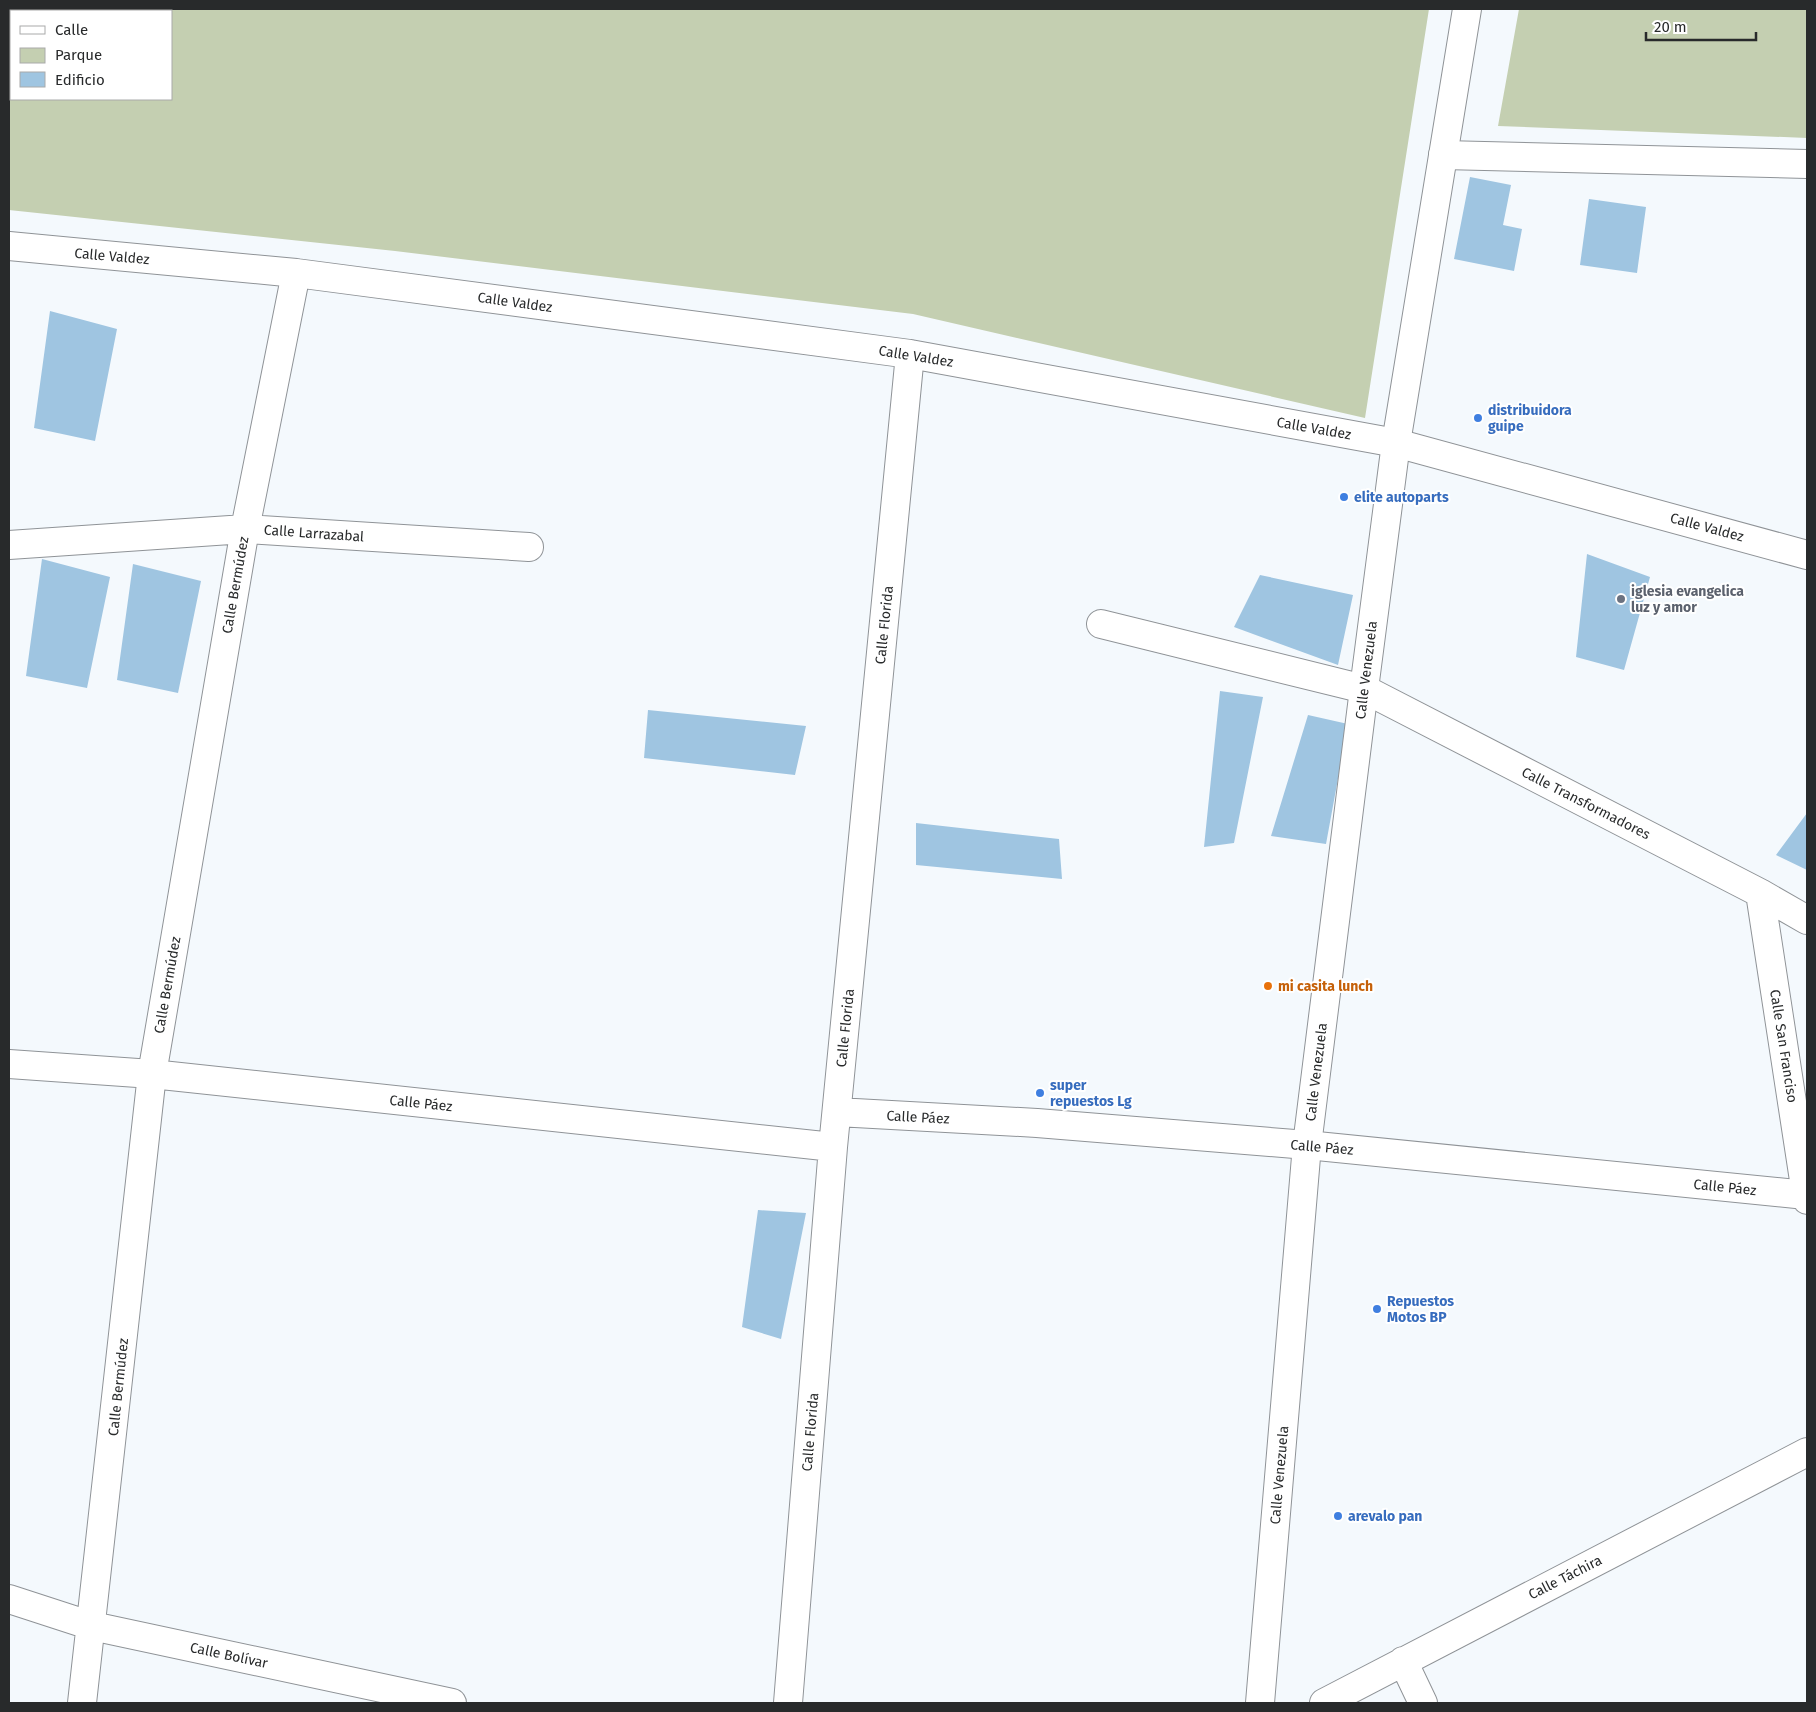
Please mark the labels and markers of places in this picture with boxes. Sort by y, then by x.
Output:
place label: distribuidora guipe [1488,402,1572,435]
marker: distribuidora guipe [1472,412,1484,424]
place label: elite autoparts [1354,489,1449,506]
marker: elite autoparts [1338,491,1350,503]
place label: iglesia evangelica luz y amor [1631,583,1744,616]
marker: iglesia evangelica luz y amor [1615,593,1627,605]
place label: mi casita lunch [1278,978,1373,995]
marker: mi casita lunch [1262,980,1274,992]
place label: super repuestos Lg [1050,1077,1132,1110]
marker: super repuestos Lg [1034,1087,1046,1099]
place label: Repuestos Motos BP [1387,1293,1454,1326]
marker: Repuestos Motos BP [1371,1303,1383,1315]
place label: arevalo pan [1348,1508,1422,1525]
marker: arevalo pan [1332,1510,1344,1522]

